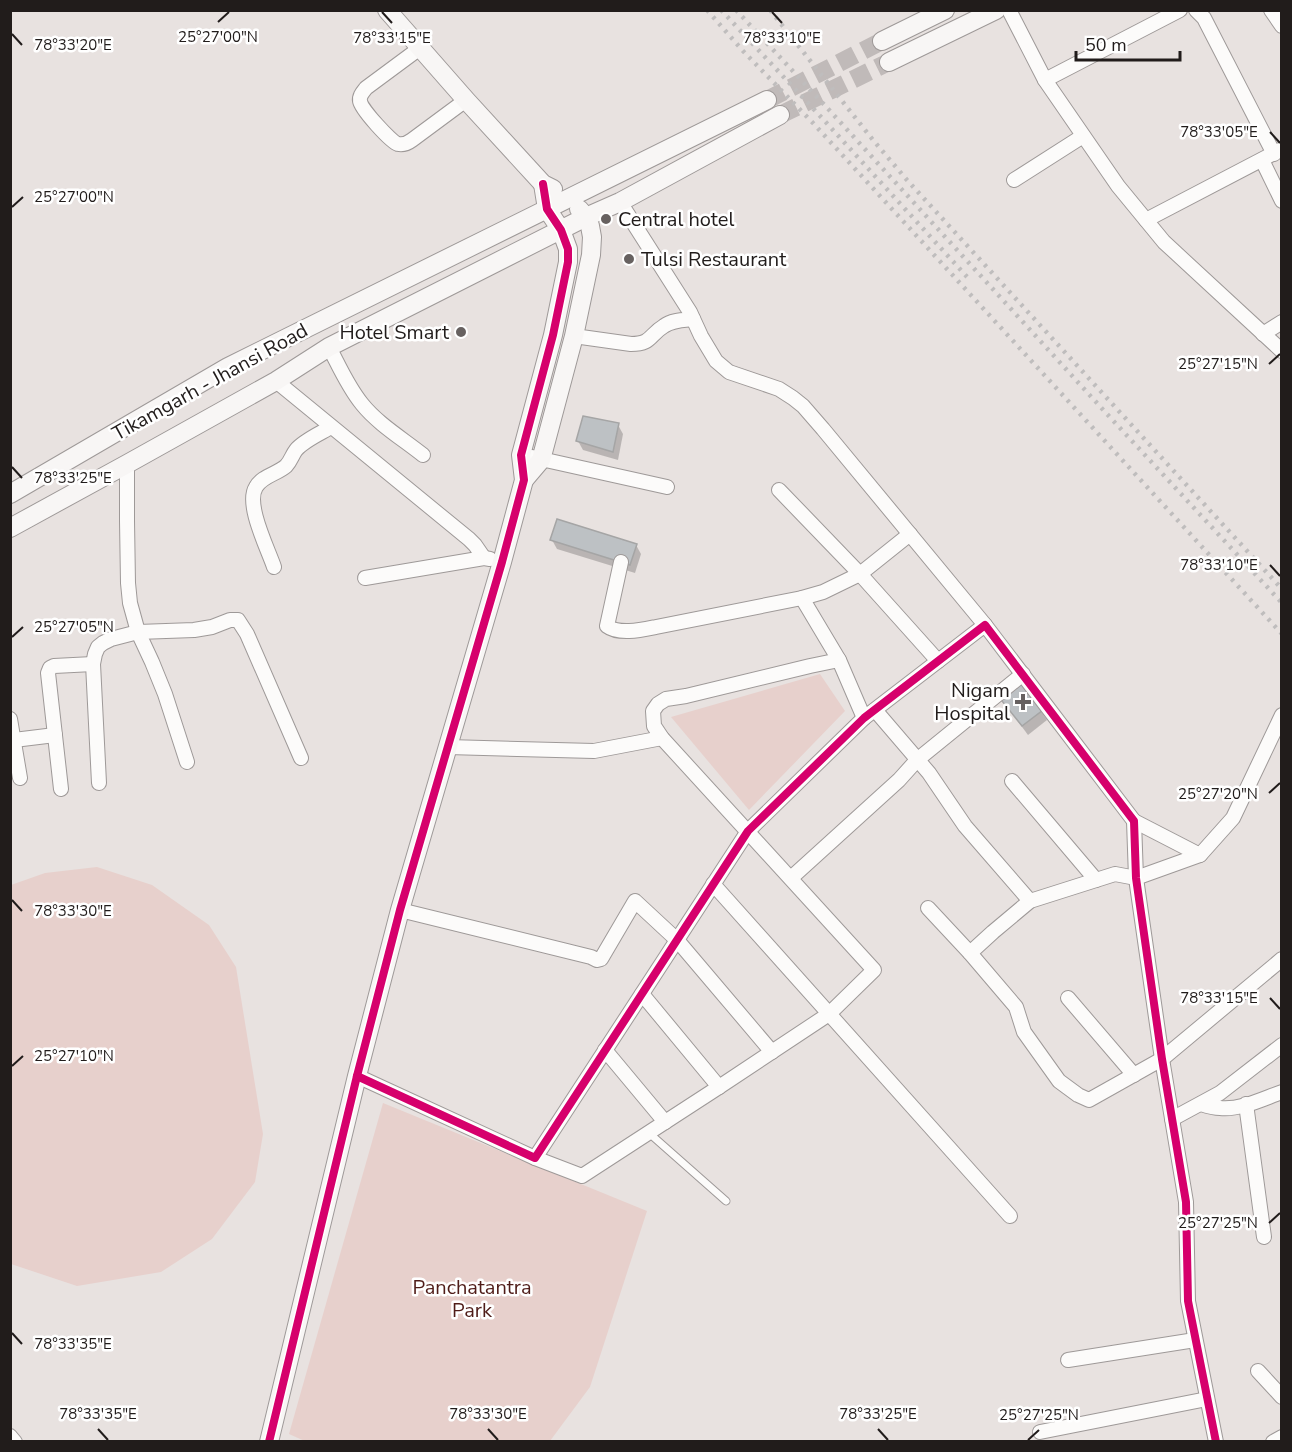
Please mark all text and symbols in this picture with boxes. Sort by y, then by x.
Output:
scale bar [1076,24,1180,62]
text: 25°27'00"N [178,27,258,47]
text: 78°33'15"E [353,28,431,48]
text: 78°33'10"E [743,28,821,48]
text: 50 m [1085,33,1127,57]
text: 78°33'20"E [34,35,112,55]
text: 78°33'05"E [1180,122,1258,142]
text: 25°27'00"N [34,187,114,207]
place label: Central hotel [618,206,734,233]
marker: Central hotel [599,212,613,226]
place label: Tulsi Restaurant [641,246,787,273]
marker: Tulsi Restaurant [622,252,636,266]
street label: Tikamgarh - Jhansi Road [107,317,313,447]
place label: Hotel Smart [339,319,450,346]
marker: Hotel Smart [454,325,468,339]
text: 25°27'15"N [1178,354,1258,374]
text: 78°33'25"E [34,468,112,488]
text: 78°33'10"E [1180,555,1258,575]
text: 25°27'05"N [34,617,114,637]
place label: Nigam Hospital [934,677,1010,727]
marker: Nigam Hospital [1014,693,1032,711]
text: 25°27'20"N [1178,784,1258,804]
text: 78°33'30"E [34,901,112,921]
text: 78°33'15"E [1180,988,1258,1008]
text: 25°27'10"N [34,1046,114,1066]
text: 25°27'25"N [1178,1213,1258,1233]
park label: Panchatantra Park [413,1274,531,1324]
text: 78°33'35"E [34,1334,112,1354]
text: 78°33'35"E [59,1404,137,1424]
text: 78°33'30"E [449,1404,527,1424]
text: 78°33'25"E [839,1404,917,1424]
text: 25°27'25"N [999,1405,1079,1425]

